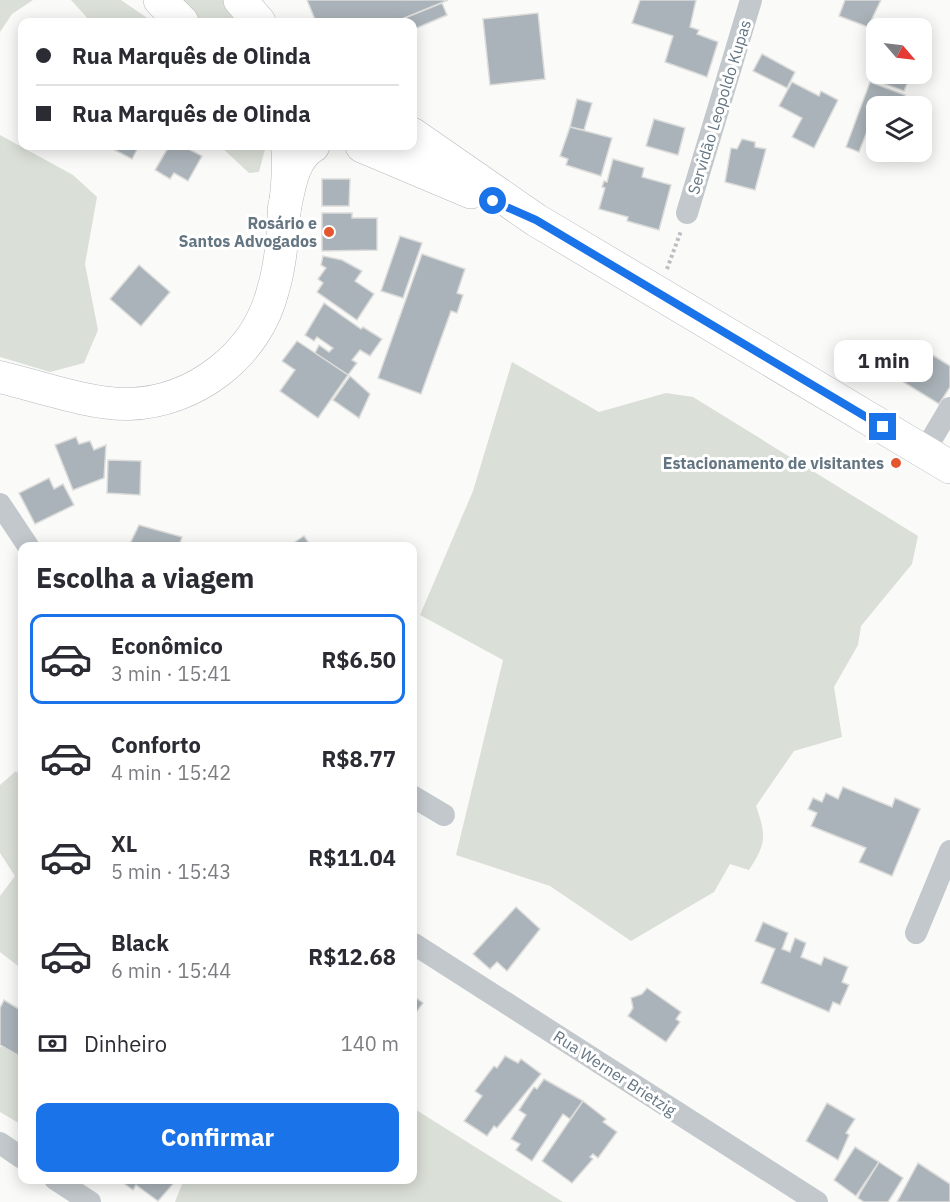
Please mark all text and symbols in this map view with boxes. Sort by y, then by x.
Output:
street label: Servidão Leopoldo Kupas [683,17,755,197]
north arrow [866,18,932,84]
map controls [866,18,932,162]
text: Rua Marquês de Olinda [72,41,311,70]
button: layers [866,96,932,162]
text: Rua Marquês de Olinda [72,99,311,128]
route start [479,187,506,214]
place label: Rosário e Santos Advogados [179,213,317,251]
marker: Rosário e Santos Advogados [322,225,336,239]
callout: 1 min [834,340,932,382]
text: 1 min [857,347,910,374]
route end [869,413,896,440]
place label: Estacionamento de visitantes [663,453,884,473]
marker: Estacionamento de visitantes [889,456,903,470]
text: Escolha a viagem [36,560,254,595]
text: Econômico [111,631,223,660]
icon: car [39,632,93,686]
text: R$6.50 [322,645,396,674]
text: 3 min · 15:41 [111,660,231,687]
text: Conforto [111,730,201,759]
icon: car [39,731,93,785]
text: R$8.77 [322,744,396,773]
text: 4 min · 15:42 [111,759,231,786]
text: XL [111,829,137,858]
icon: car [39,830,93,884]
text: R$11.04 [308,843,396,872]
text: 5 min · 15:43 [111,858,231,885]
text: Black [111,928,169,957]
icon: car [39,929,93,983]
text: R$12.68 [308,942,396,971]
text: 6 min · 15:44 [111,957,231,984]
street label: Rua Werner Brietzig [550,1026,681,1120]
icon: cash [36,1027,69,1060]
text: Dinheiro [84,1029,167,1058]
text: 140 m [341,1030,399,1057]
button: Confirmar [36,1103,399,1172]

